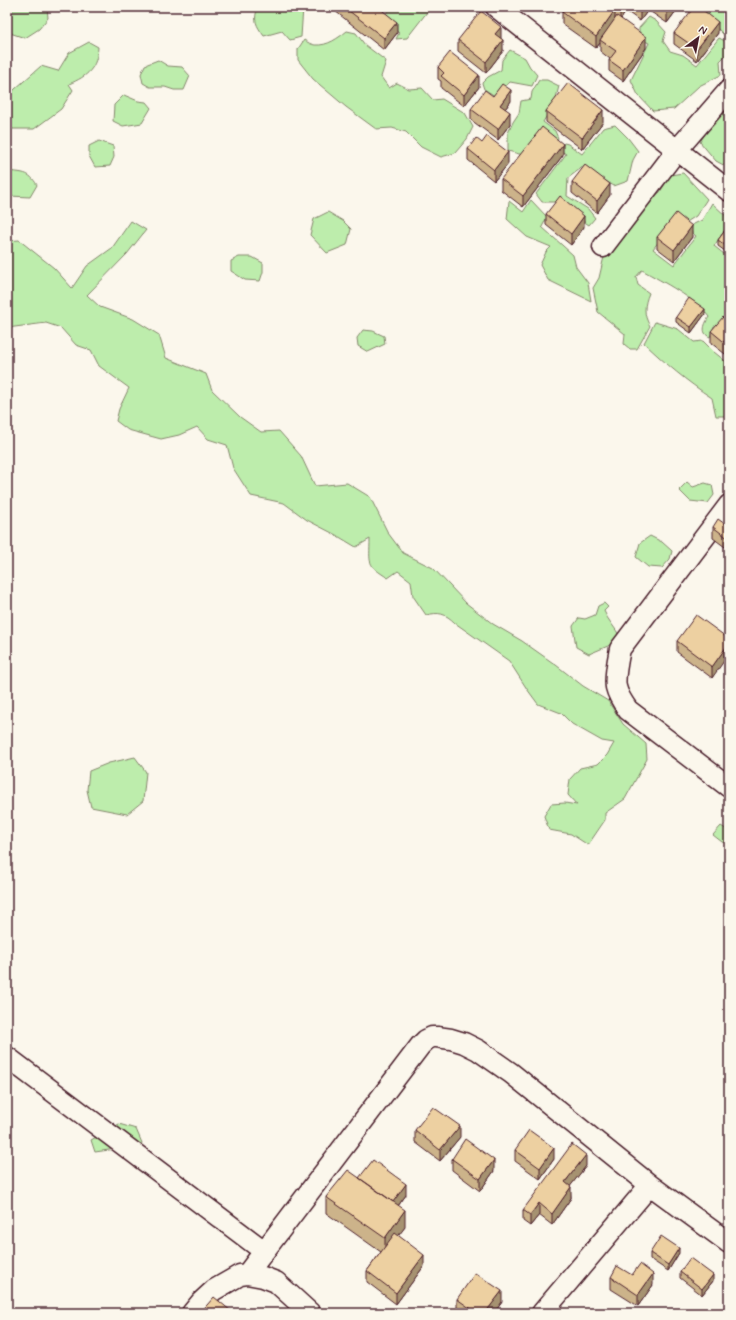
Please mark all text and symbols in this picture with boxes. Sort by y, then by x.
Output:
north arrow [678,18,718,58]
text: N [696,22,710,38]

